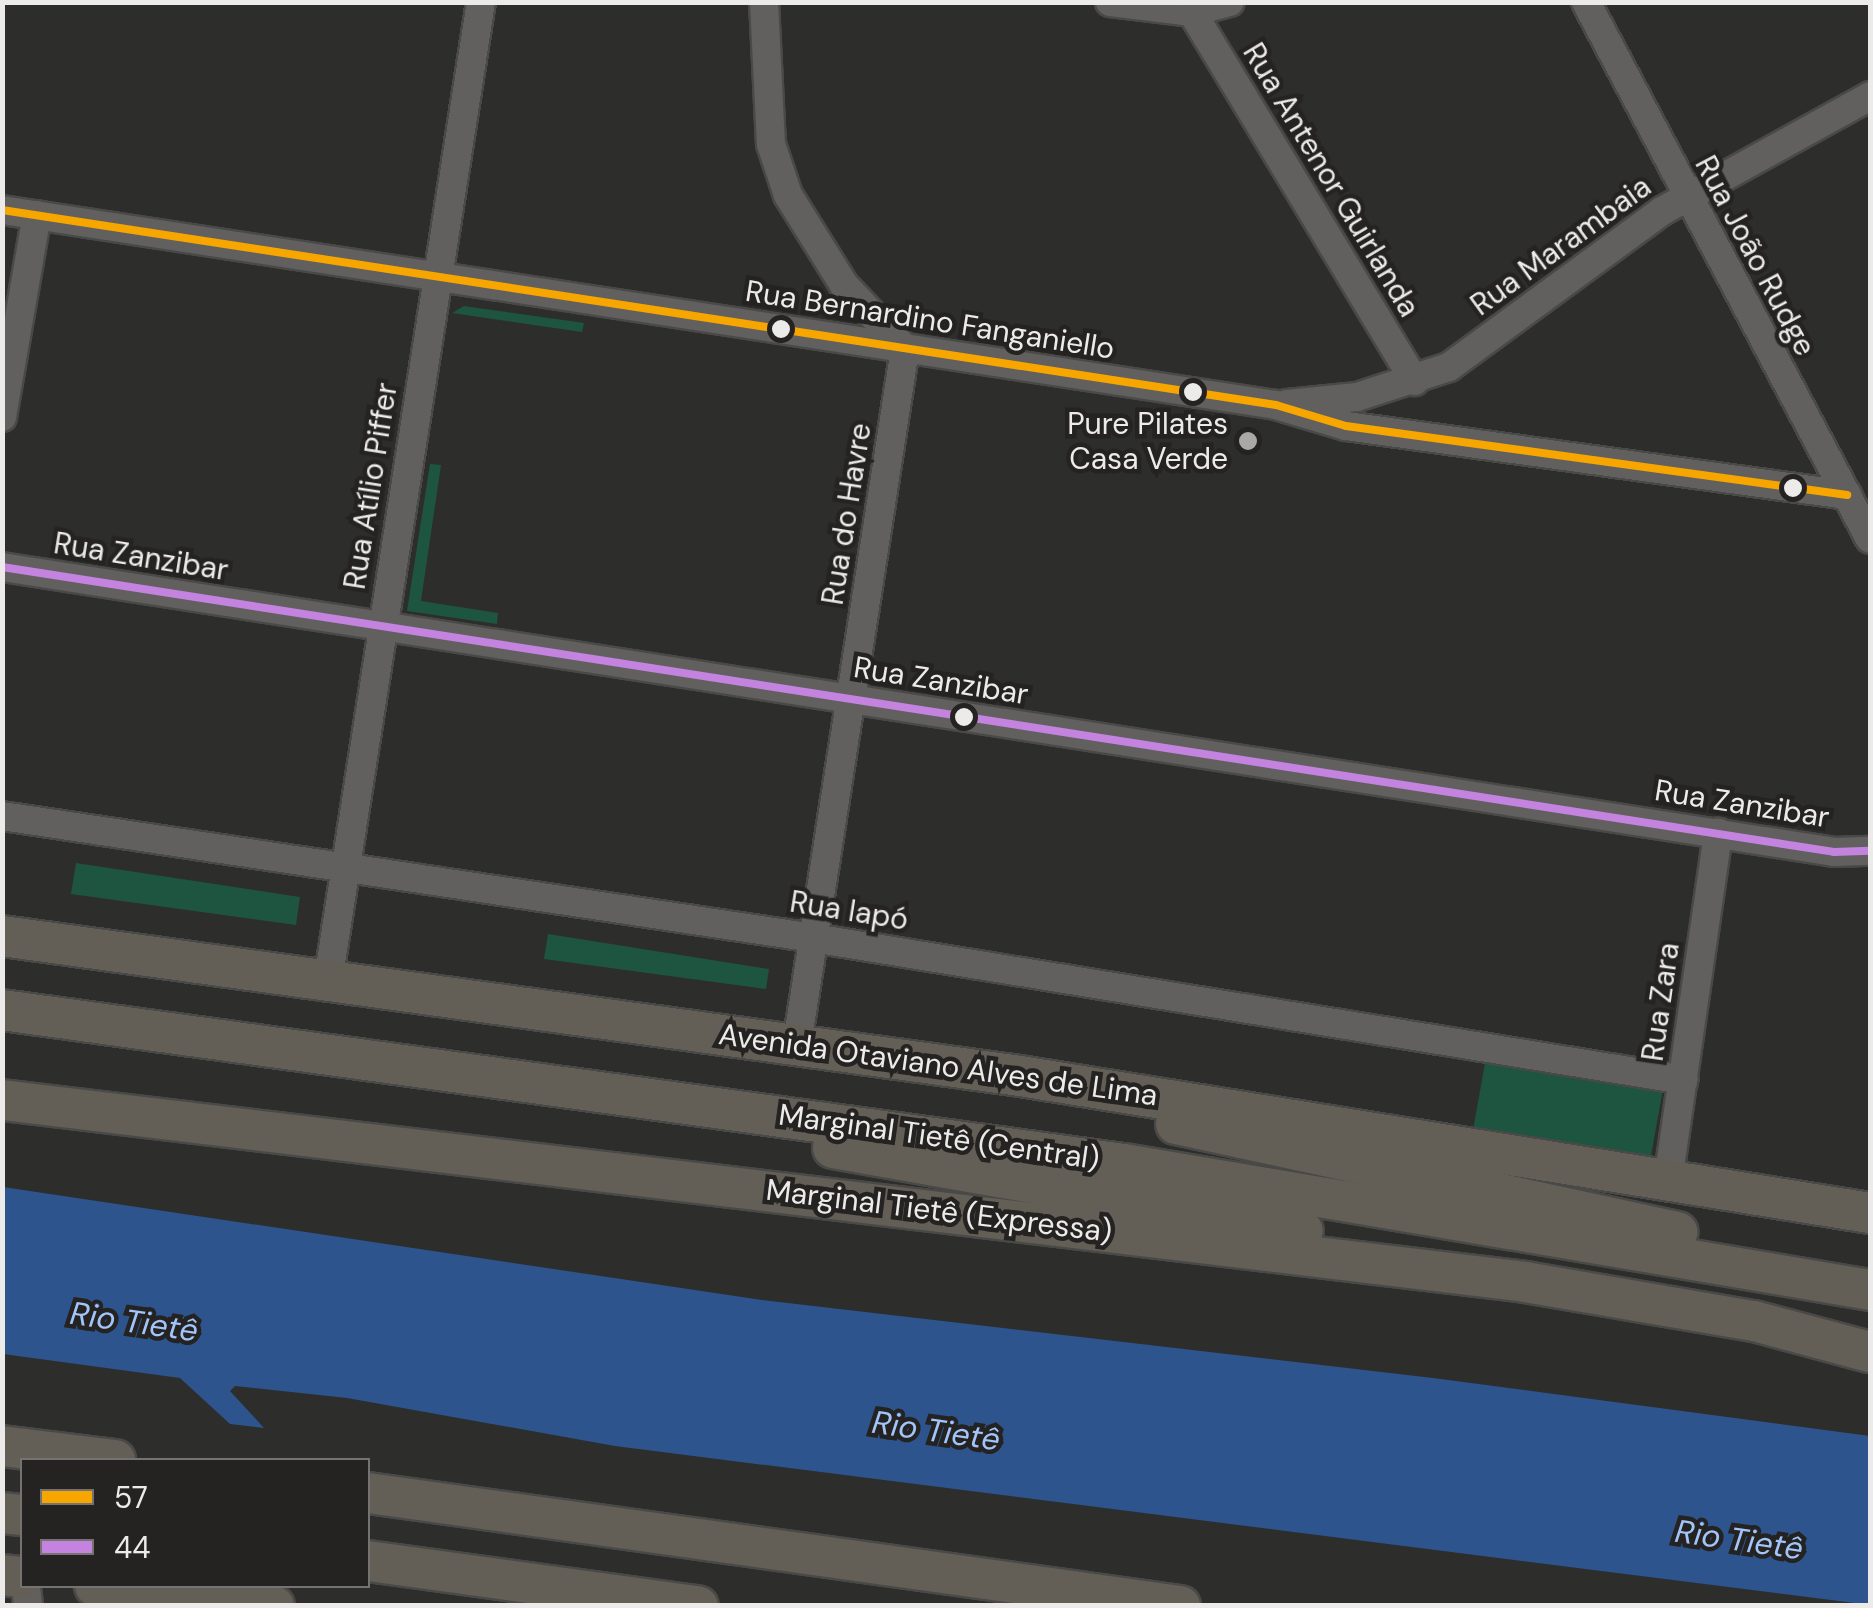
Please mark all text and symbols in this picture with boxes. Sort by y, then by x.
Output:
street label: Rua Antenor Guirlanda [1235,37,1427,323]
street label: Rua João Rudge [1687,150,1823,362]
street label: Rua Marambaia [1464,169,1658,323]
street label: Rua Bernardino Fanganiello [743,273,1117,367]
unlabelled marker [771,319,791,339]
street label: Rua Atílio Piffer [337,380,405,592]
unlabelled marker [1183,382,1203,402]
place label: Pure Pilates Casa Verde [1067,406,1228,476]
street label: Rua do Havre [815,421,879,607]
marker: Pure Pilates Casa Verde [1237,430,1259,452]
unlabelled marker [1783,478,1803,498]
street label: Rua Zanzibar [51,525,231,589]
street label: Rua Zanzibar [851,649,1031,713]
unlabelled marker [954,707,974,727]
street label: Rua Zanzibar [1652,772,1832,836]
street label: Rua Iapó [787,884,911,938]
street label: Rua Zara [1635,940,1687,1064]
street label: Avenida Otaviano Alves de Lima [716,1016,1160,1114]
street label: Marginal Tietê (Central) [776,1097,1102,1177]
street label: Marginal Tietê (Expressa) [764,1172,1114,1250]
water label: Rio Tietê [68,1294,200,1350]
water label: Rio Tietê [870,1403,1002,1459]
legend [20,1458,370,1588]
text: 57 [114,1478,148,1517]
water label: Rio Tietê [1673,1512,1805,1568]
text: 44 [114,1528,150,1567]

